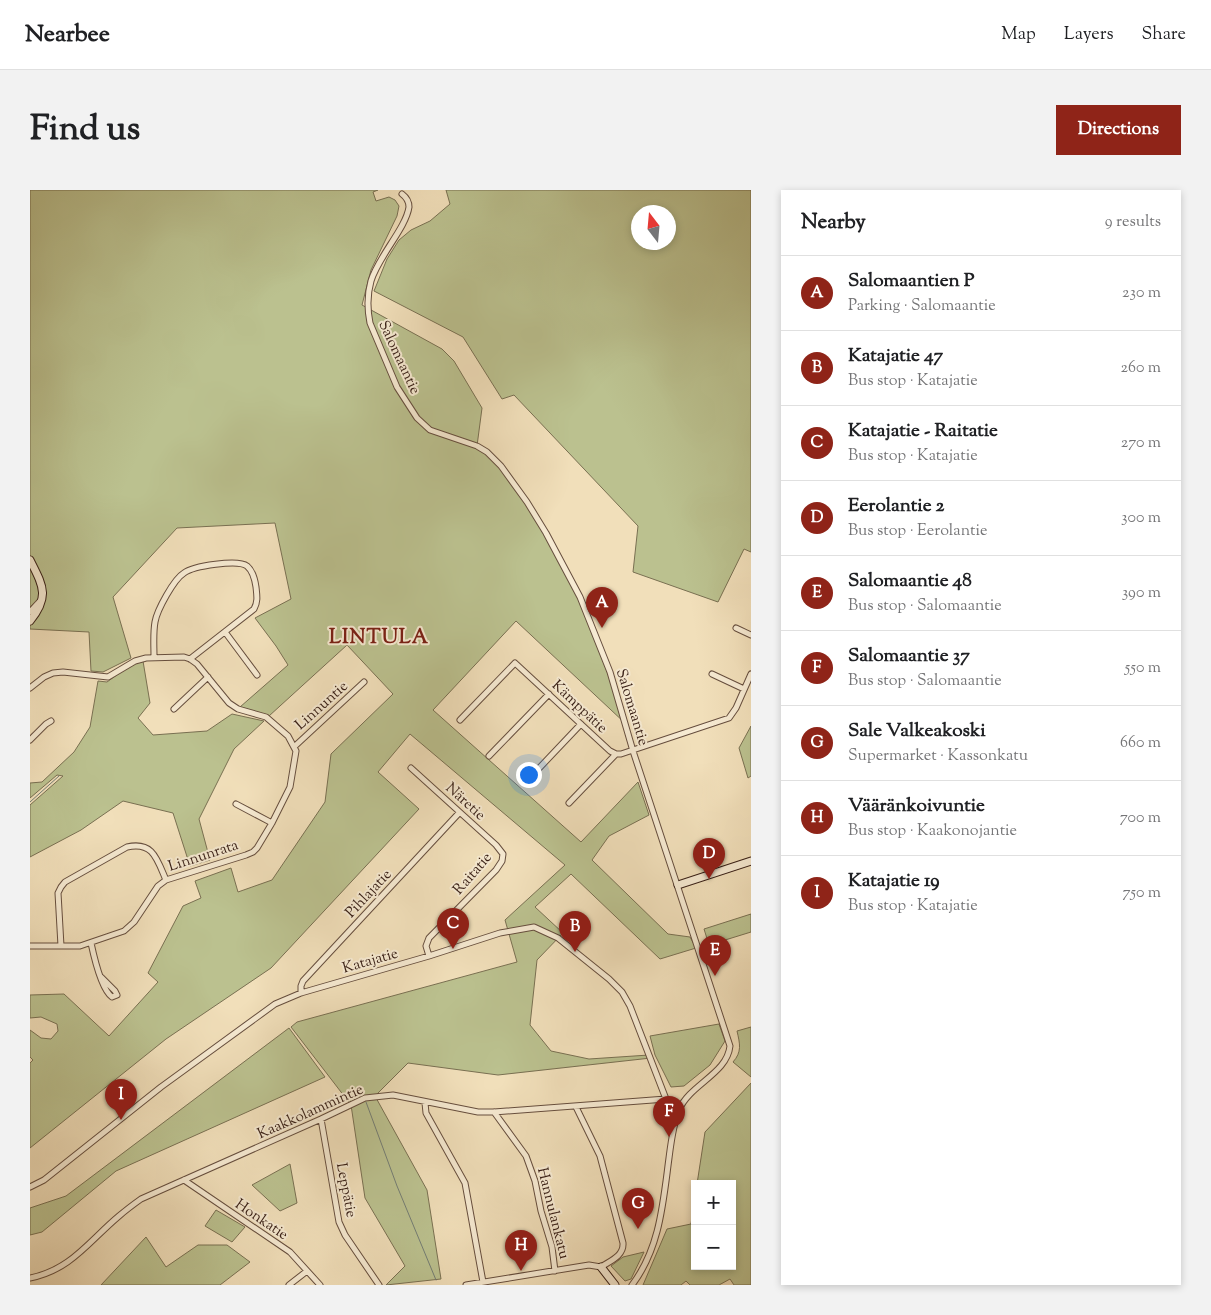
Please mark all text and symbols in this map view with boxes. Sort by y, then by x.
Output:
text: Nearbee [25,18,110,52]
text: Map [1001,22,1036,48]
text: Layers [1064,22,1114,48]
text: Share [1142,22,1186,48]
text: Find us [30,105,140,156]
button: Directions [1056,105,1181,155]
north arrow [631,205,676,250]
text: Nearby [801,208,866,238]
text: 9 results [1105,211,1161,234]
text: Salomaantien P [848,268,975,295]
text: A [811,282,824,305]
text: 230 m [1122,282,1161,305]
text: Parking · Salomaantie [848,295,996,318]
street label: Salomaantie [372,317,425,398]
text: Katajatie 47 [848,343,943,370]
text: B [812,357,822,380]
text: 260 m [1120,357,1161,380]
text: Bus stop · Katajatie [848,370,978,393]
text: Katajatie - Raitatie [848,418,998,445]
text: C [811,432,823,455]
text: 270 m [1121,432,1161,455]
text: Bus stop · Katajatie [848,445,978,468]
text: Eerolantie 2 [848,493,944,520]
text: D [811,507,823,530]
text: 300 m [1121,507,1161,530]
text: Bus stop · Eerolantie [848,520,987,543]
text: Salomaantie 48 [848,568,972,595]
text: E [812,582,822,605]
text: 390 m [1122,582,1161,605]
pin: A [586,587,618,628]
text: Bus stop · Salomaantie [848,595,1002,618]
district label: LINTULA [329,624,429,653]
text: Salomaantie 37 [848,643,970,670]
text: F [813,657,821,680]
text: 550 m [1125,657,1161,680]
street label: Salomaantie [610,666,653,748]
text: Bus stop · Salomaantie [848,670,1002,693]
street label: Kämppätie [546,676,612,739]
street label: Linnuntie [291,677,353,736]
text: Sale Valkeakoski [848,718,986,745]
text: G [810,732,824,755]
text: 660 m [1120,732,1161,755]
text: Supermarket · Kassonkatu [848,745,1028,768]
your location [516,762,542,788]
street label: Näretie [440,778,490,826]
text: Vääränkoivuntie [848,793,985,820]
text: H [811,807,823,830]
text: 700 m [1120,807,1161,830]
text: Bus stop · Kaakonojantie [848,820,1017,843]
street label: Linnunrata [166,835,241,878]
pin: D [693,838,725,879]
street label: Raitatie [449,848,497,900]
street label: Pihlajatie [341,865,397,923]
text: Katajatie 19 [848,868,939,895]
text: I [814,882,820,905]
text: 750 m [1122,882,1161,905]
text: Bus stop · Katajatie [848,895,978,918]
pin: C [437,908,469,949]
pin: B [559,911,591,952]
pin: E [699,935,731,976]
street label: Katajatie [340,944,401,979]
pin: I [105,1079,137,1120]
street label: Kaakkolammintie [254,1080,367,1145]
pin: F [653,1096,685,1137]
street label: Leppätie [330,1161,361,1220]
street label: Hannulankatu [531,1165,574,1262]
map controls [691,1180,736,1270]
button: + [691,1180,736,1225]
pin: G [622,1188,654,1229]
street label: Honkatie [230,1195,292,1246]
button: − [691,1225,736,1270]
pin: H [505,1230,537,1271]

